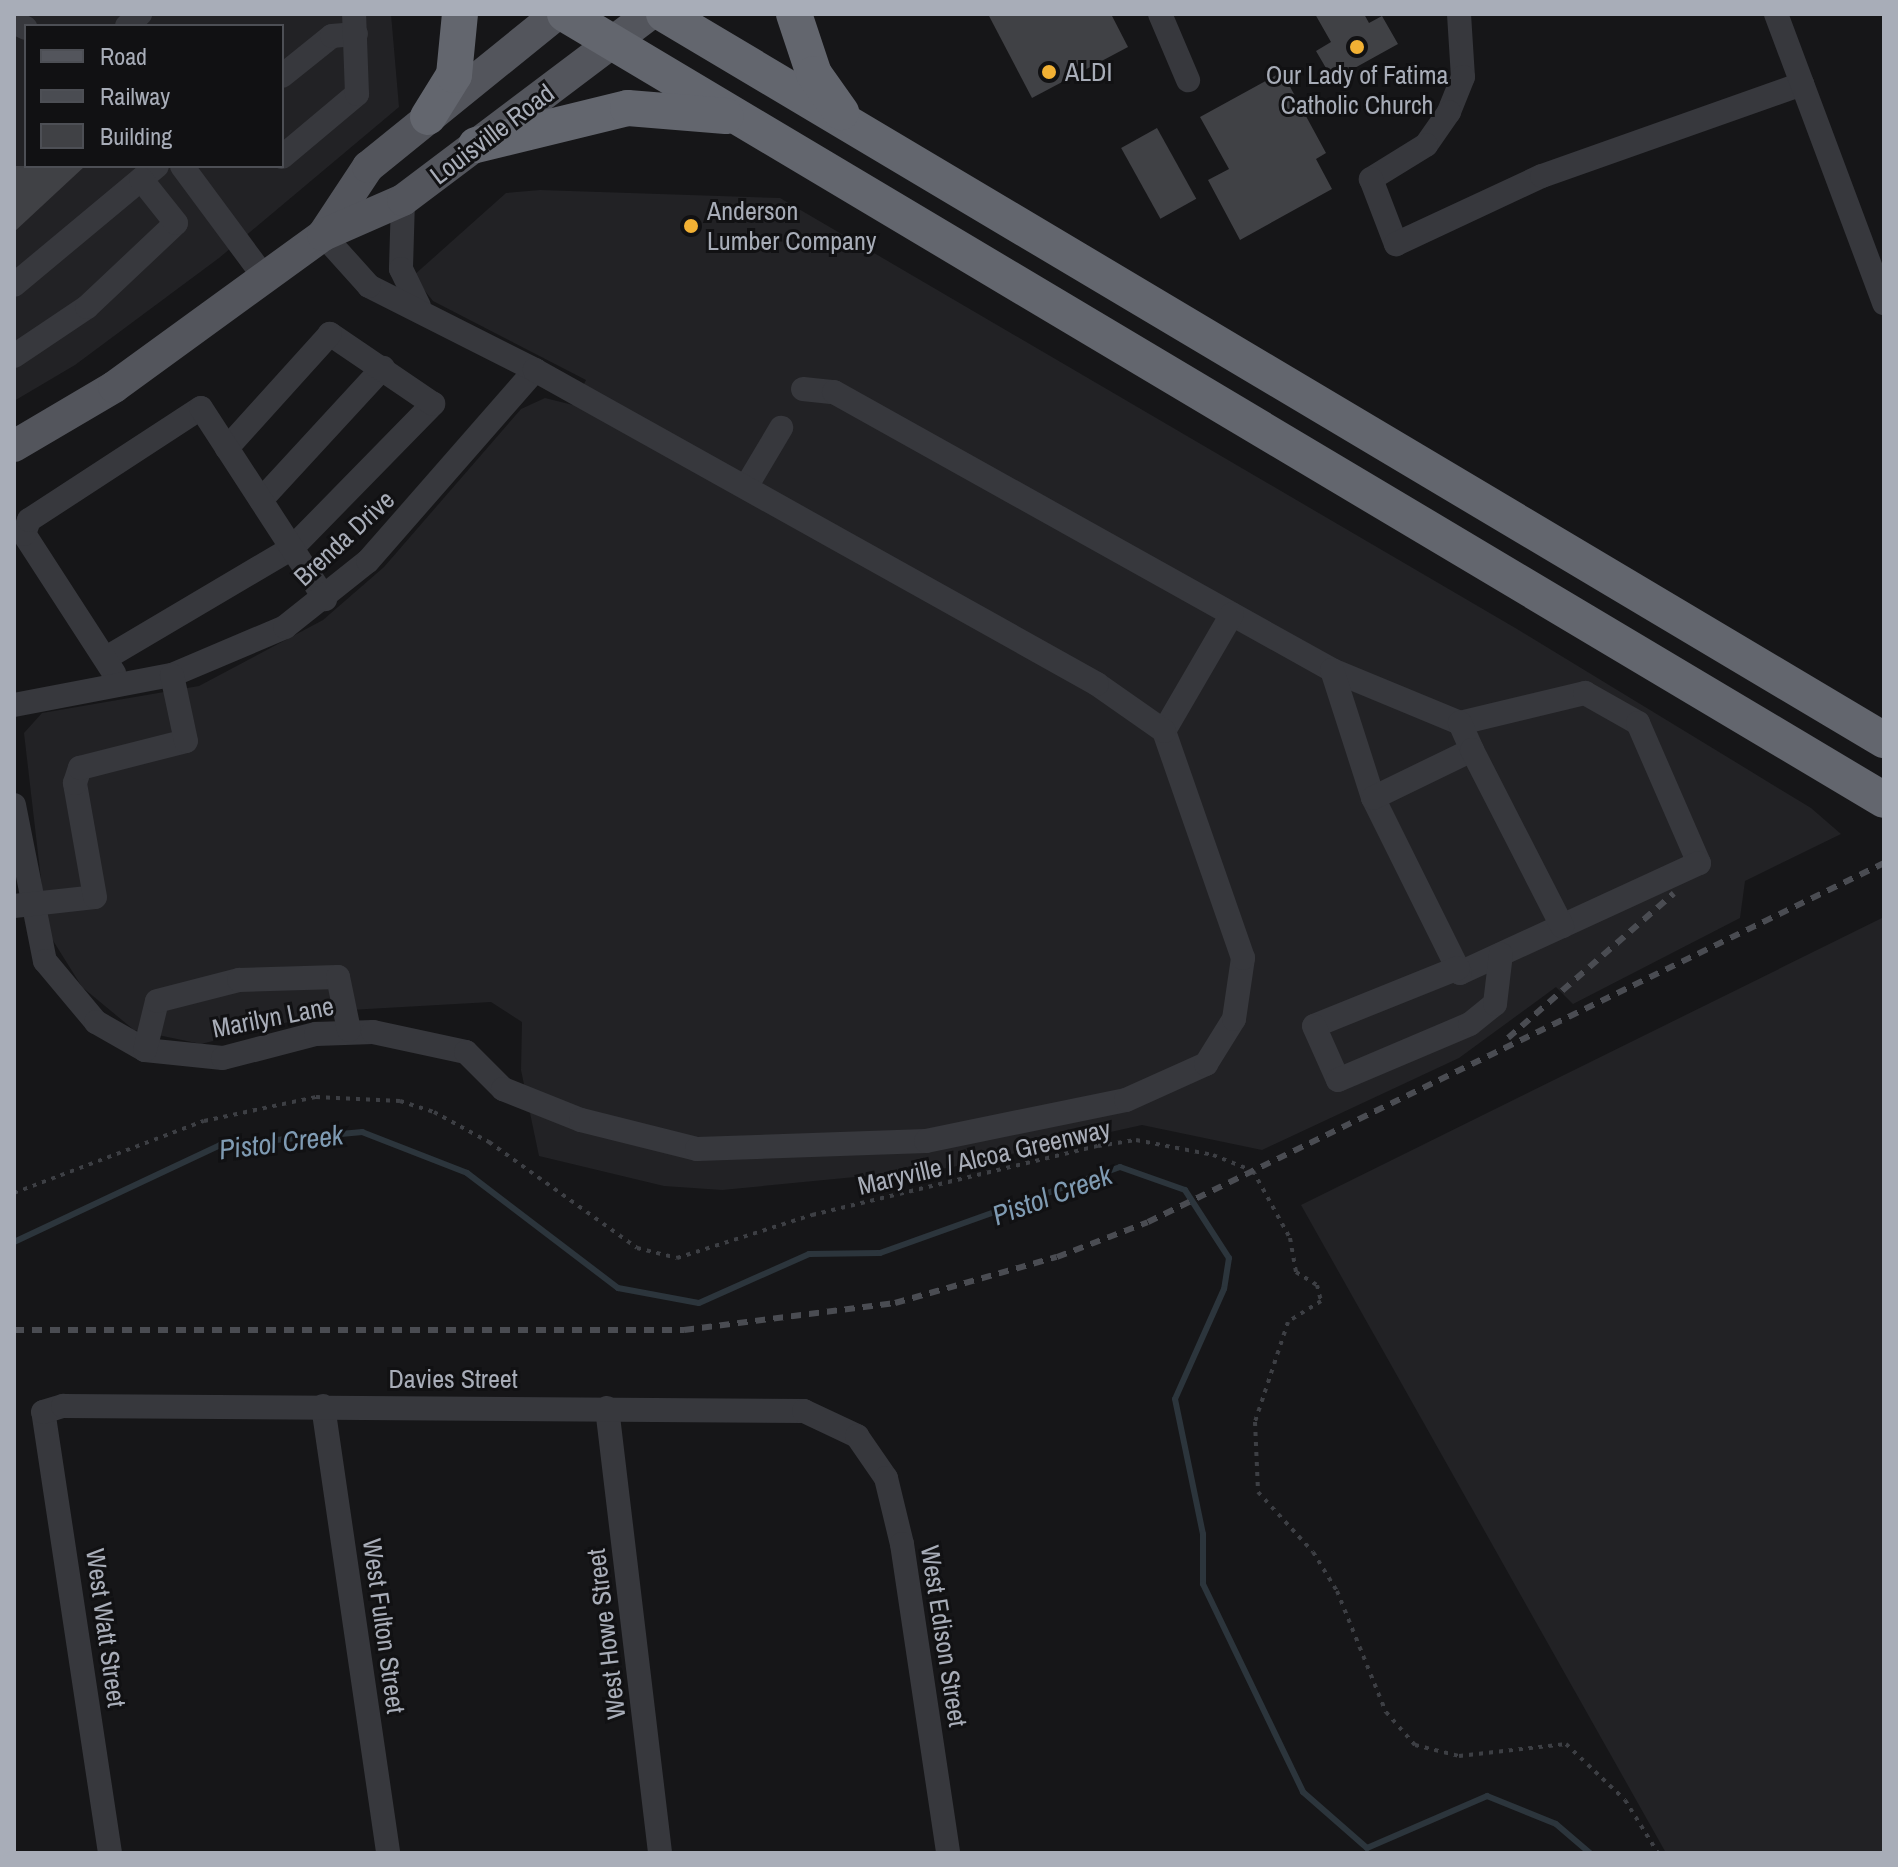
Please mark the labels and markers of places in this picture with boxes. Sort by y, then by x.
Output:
marker: Our Lady of Fatima Catholic Church [1348,38,1366,56]
place label: ALDI [1065,56,1112,88]
place label: Our Lady of Fatima Catholic Church [1266,59,1448,120]
marker: ALDI [1040,63,1058,81]
place label: Anderson Lumber Company [707,195,876,256]
marker: Anderson Lumber Company [682,217,700,235]

